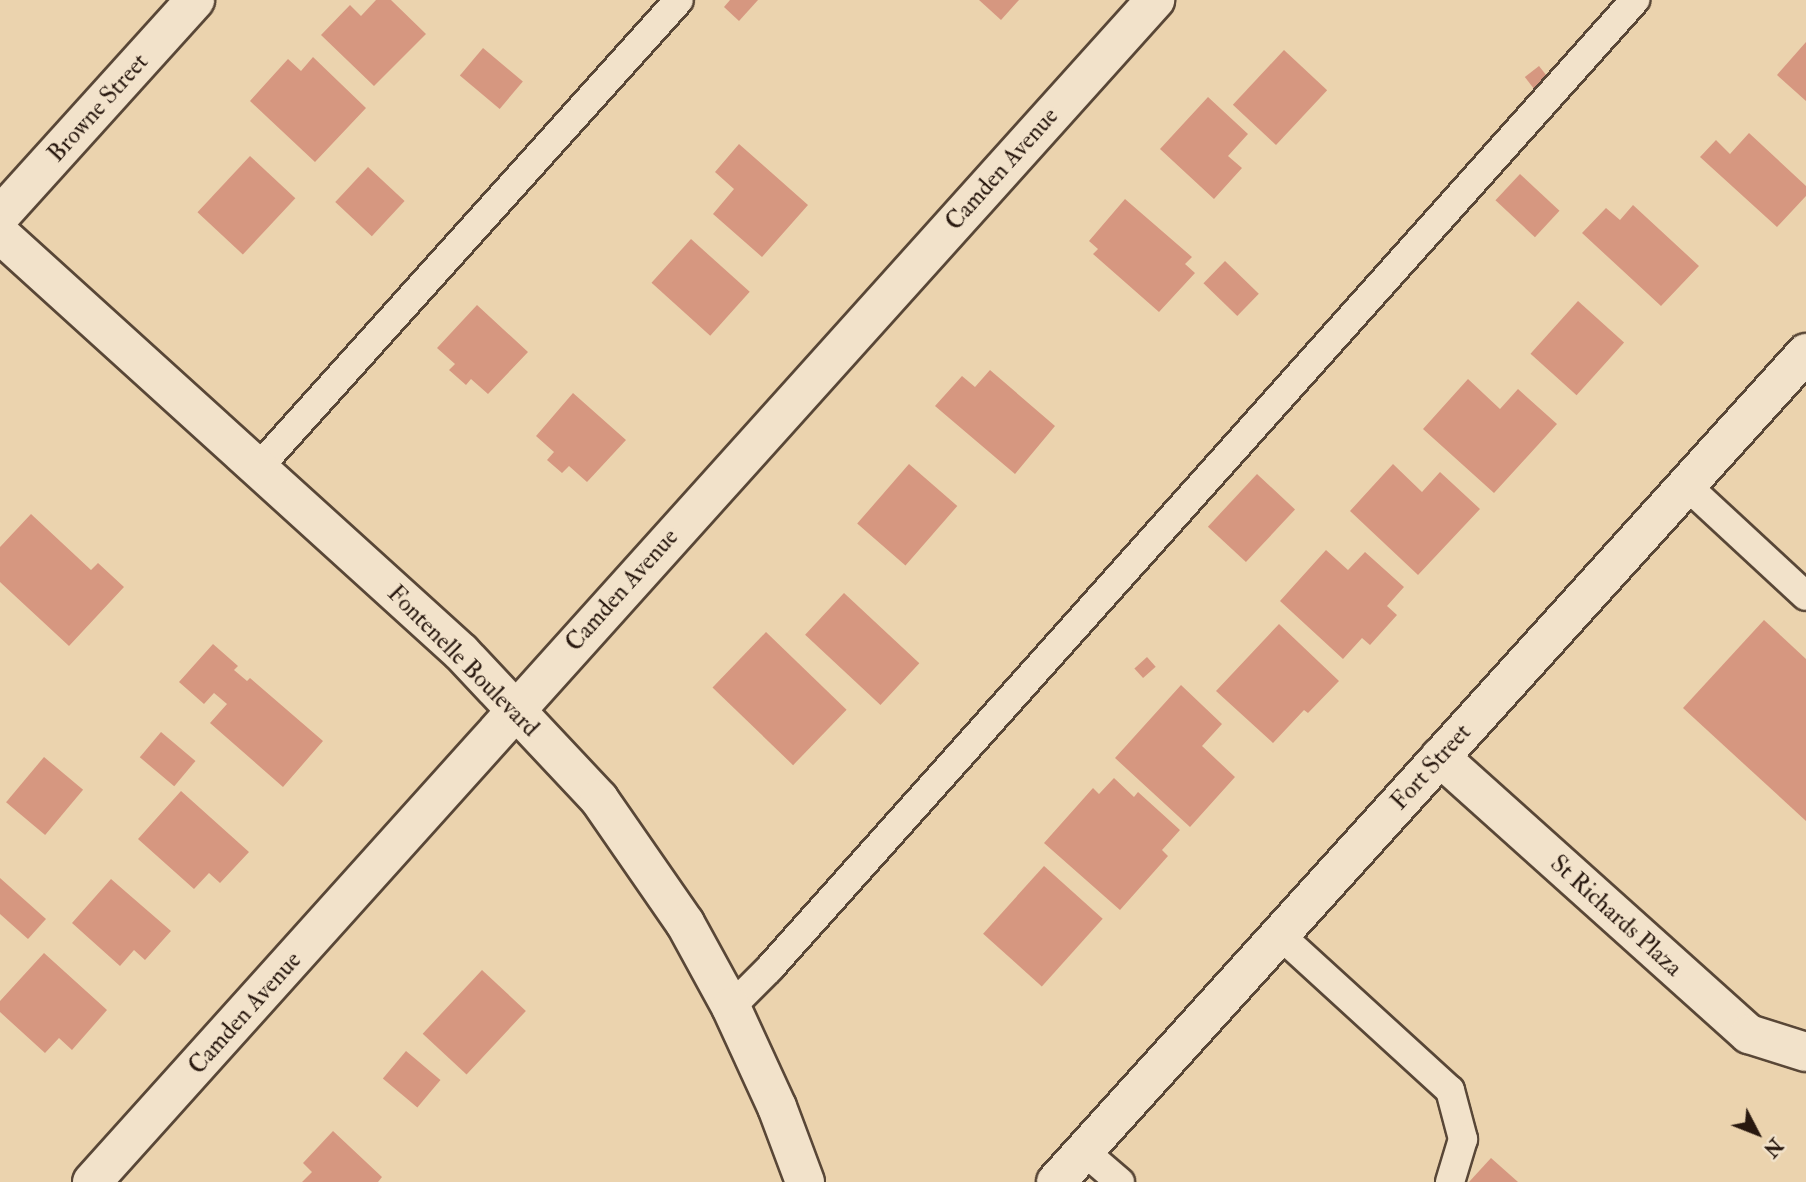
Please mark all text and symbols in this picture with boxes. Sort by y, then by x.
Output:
street label: Browne Street [42,48,154,168]
street label: Camden Avenue [940,102,1064,236]
street label: Camden Avenue [560,523,684,657]
street label: Fontenelle Boulevard [381,579,545,743]
street label: Fort Street [1385,718,1477,816]
street label: St Richards Plaza [1544,849,1688,983]
street label: Camden Avenue [183,946,307,1080]
north arrow [1722,1098,1792,1168]
text: N [1758,1133,1787,1161]

